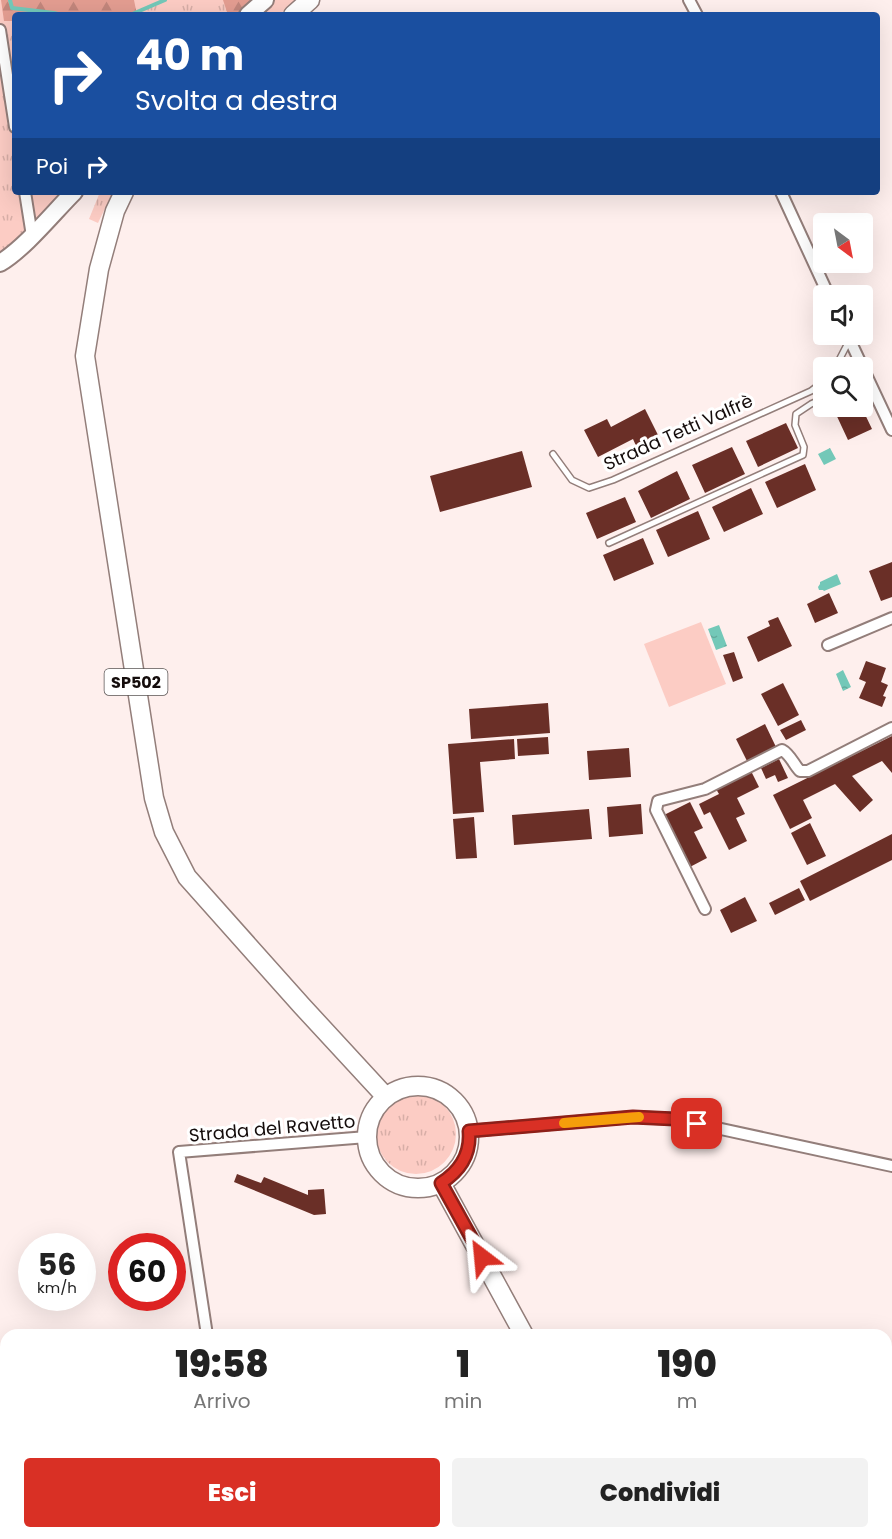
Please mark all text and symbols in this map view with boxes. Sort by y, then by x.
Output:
text: 40 m [135,26,244,85]
icon: right [36,36,114,114]
text: Svolta a destra [135,82,338,119]
icon: right [80,150,113,183]
text: Poi [36,151,68,182]
north arrow [813,213,873,273]
map controls [813,213,873,417]
button: sound [813,285,873,345]
button: search [813,357,873,417]
street label: Strada Tetti Valfrè [599,388,757,476]
road number: SP502 [104,669,168,695]
pin [671,1098,722,1149]
icon: arrive [680,1107,713,1140]
street label: Strada del Ravetto [188,1108,356,1148]
position arrow [450,1225,514,1289]
speed limit sign: 60 [108,1233,186,1311]
text: 56 [38,1243,76,1286]
text: km/h [37,1277,77,1298]
text: 19:58 [175,1339,269,1390]
text: 1 [456,1339,470,1390]
text: 190 [657,1339,717,1390]
text: Arrivo [193,1387,251,1415]
text: min [444,1387,482,1415]
text: m [677,1387,697,1415]
button: Esci [24,1458,440,1527]
button: Condividi [452,1458,868,1527]

